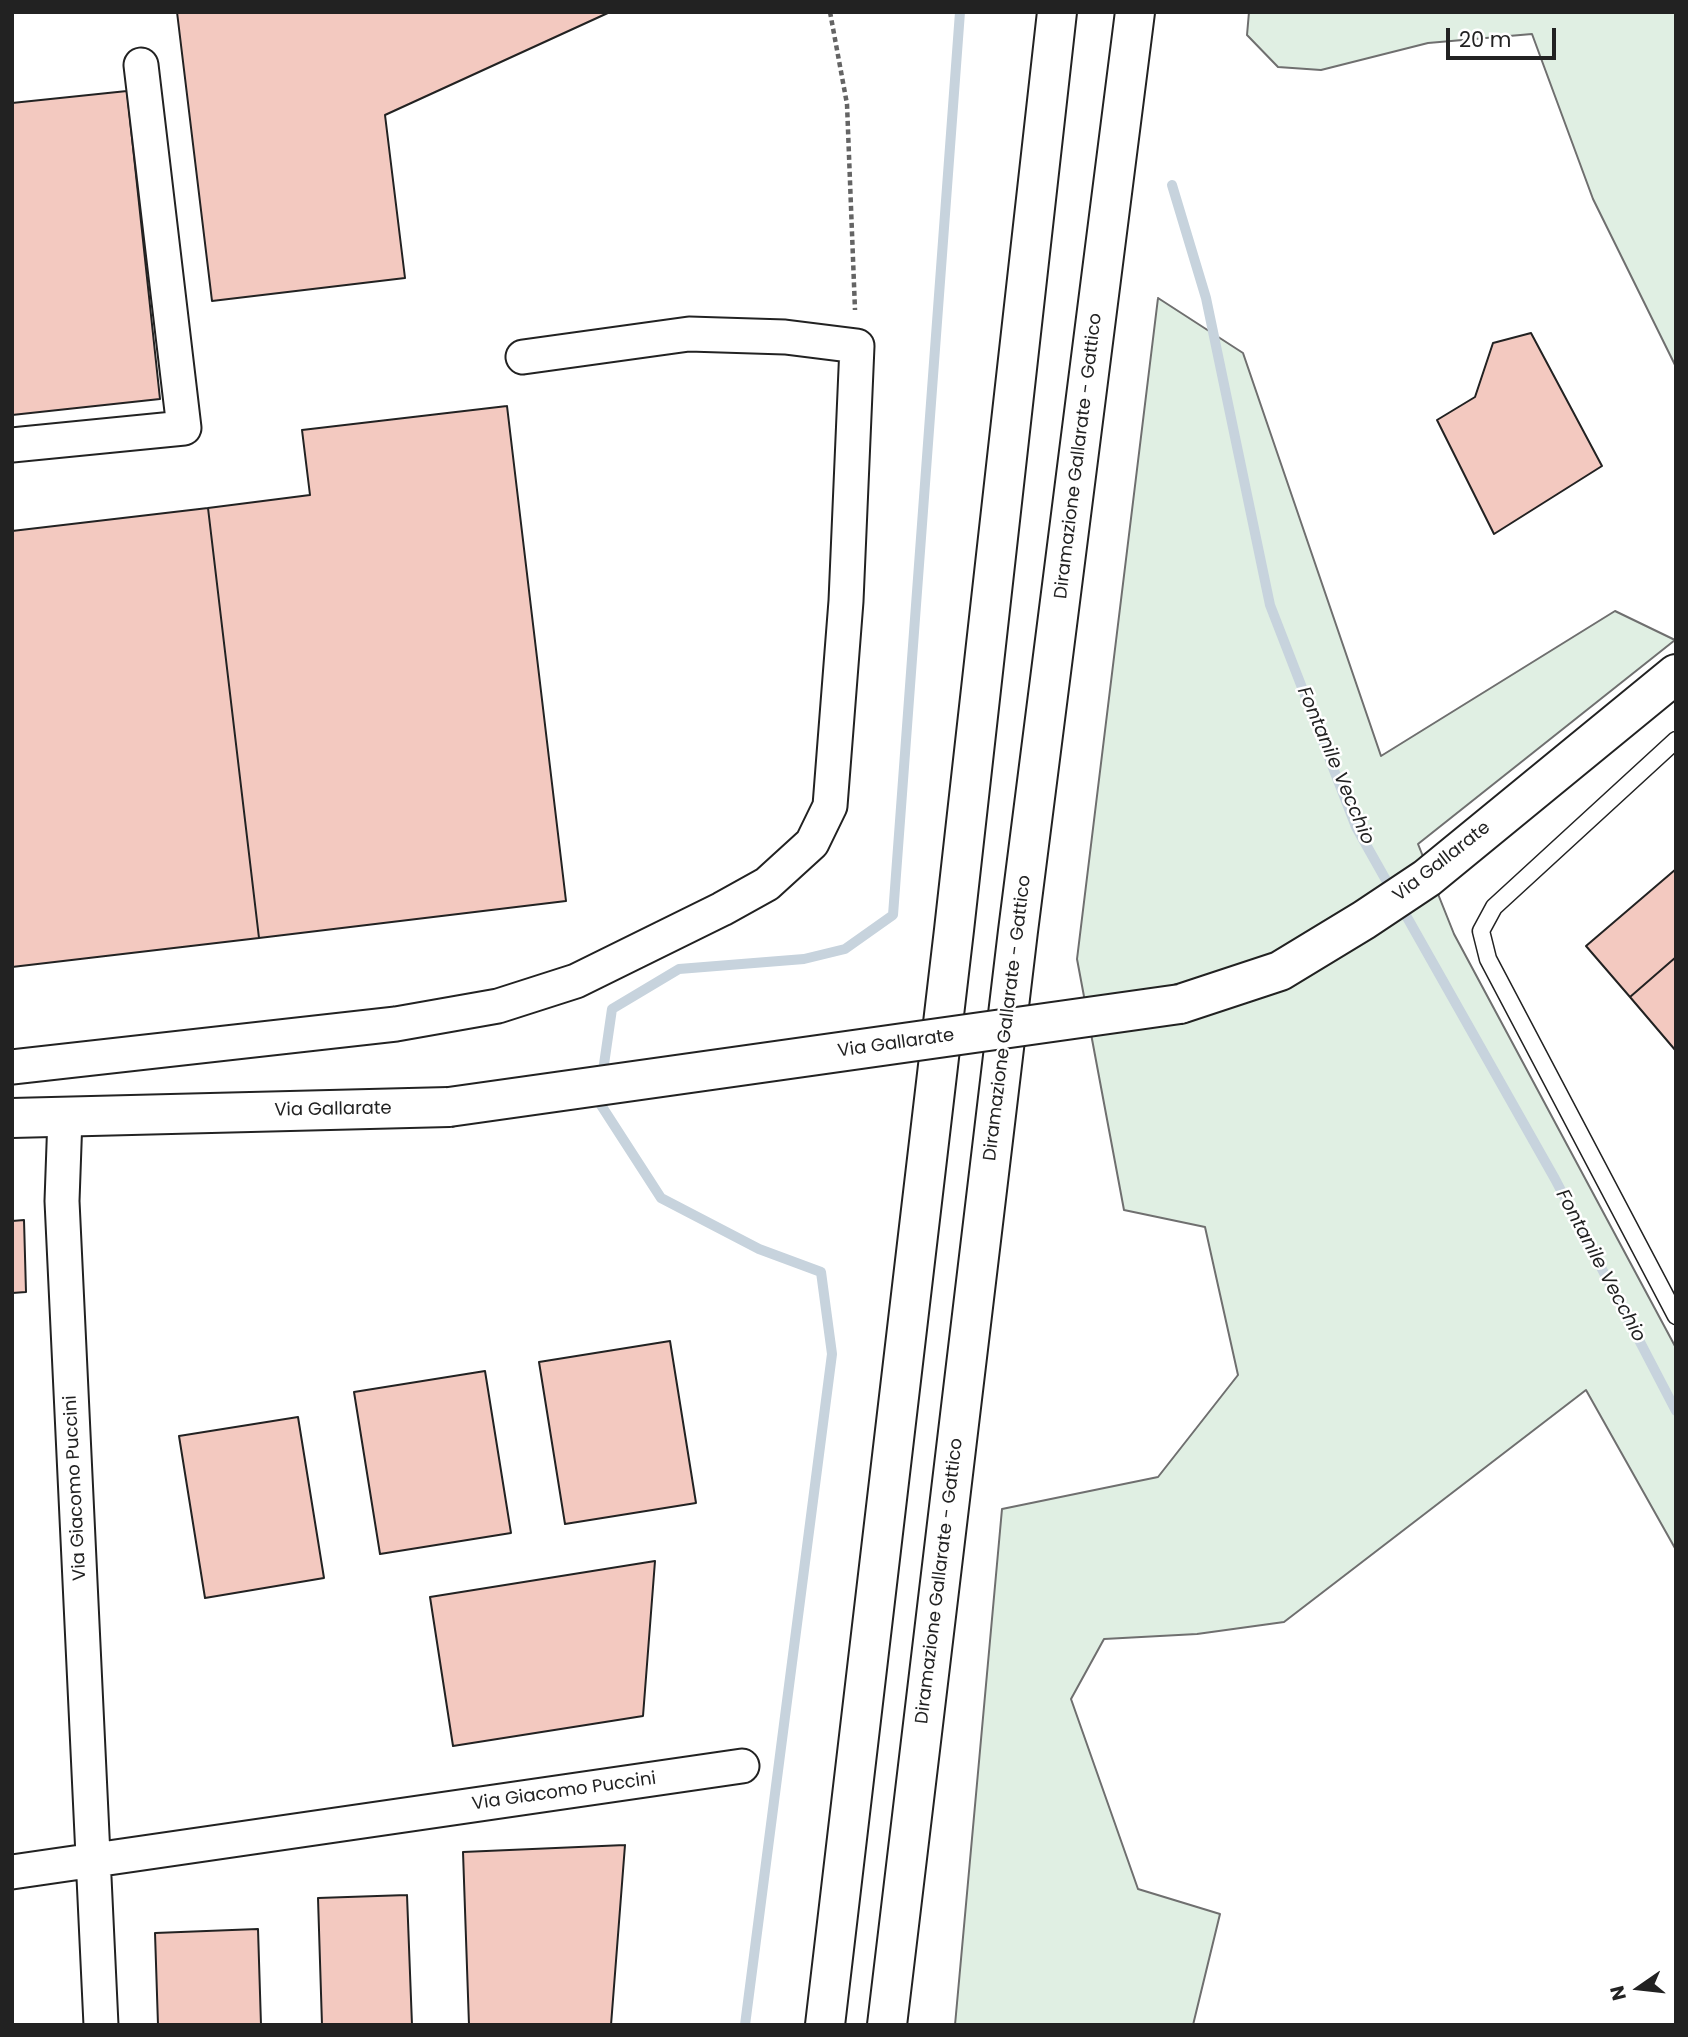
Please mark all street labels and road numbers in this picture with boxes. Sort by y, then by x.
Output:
street label: Diramazione Gallarate - Gattico [1051,312,1107,600]
street label: Via Gallarate [1389,817,1495,907]
street label: Diramazione Gallarate - Gattico [980,874,1036,1162]
street label: Via Gallarate [836,1025,956,1063]
street label: Via Gallarate [274,1098,392,1122]
street label: Via Giacomo Puccini [60,1395,92,1581]
street label: Diramazione Gallarate - Gattico [912,1437,968,1725]
street label: Via Giacomo Puccini [471,1768,657,1816]

